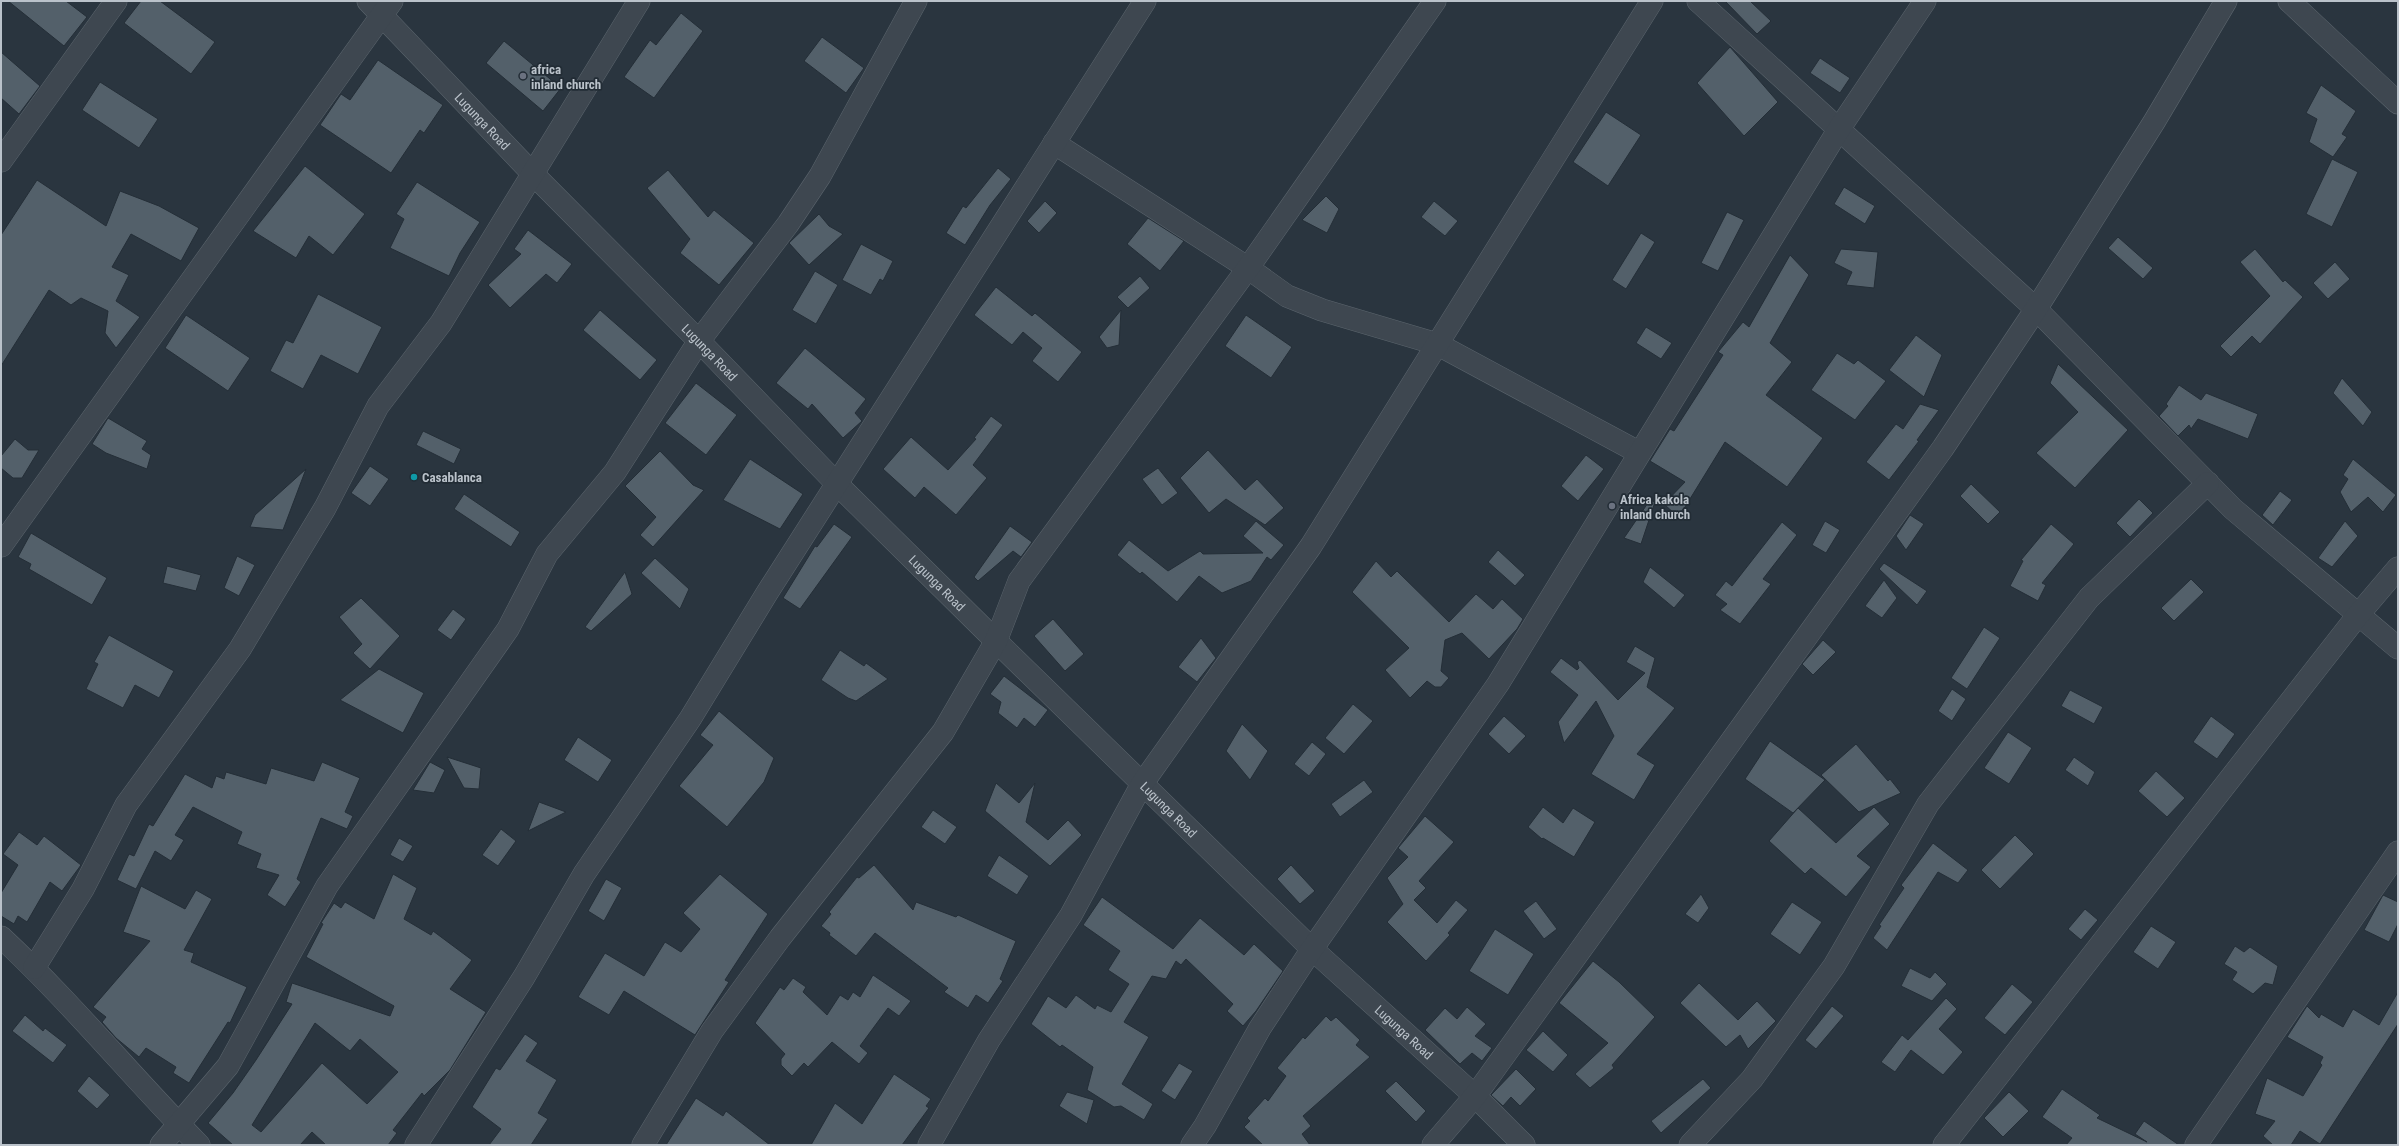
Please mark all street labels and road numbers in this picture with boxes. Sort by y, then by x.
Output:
street label: Lugunga Road [452,90,513,153]
street label: Lugunga Road [679,321,740,384]
street label: Lugunga Road [906,552,968,614]
street label: Lugunga Road [1137,779,1200,840]
street label: Lugunga Road [1372,1002,1436,1062]

